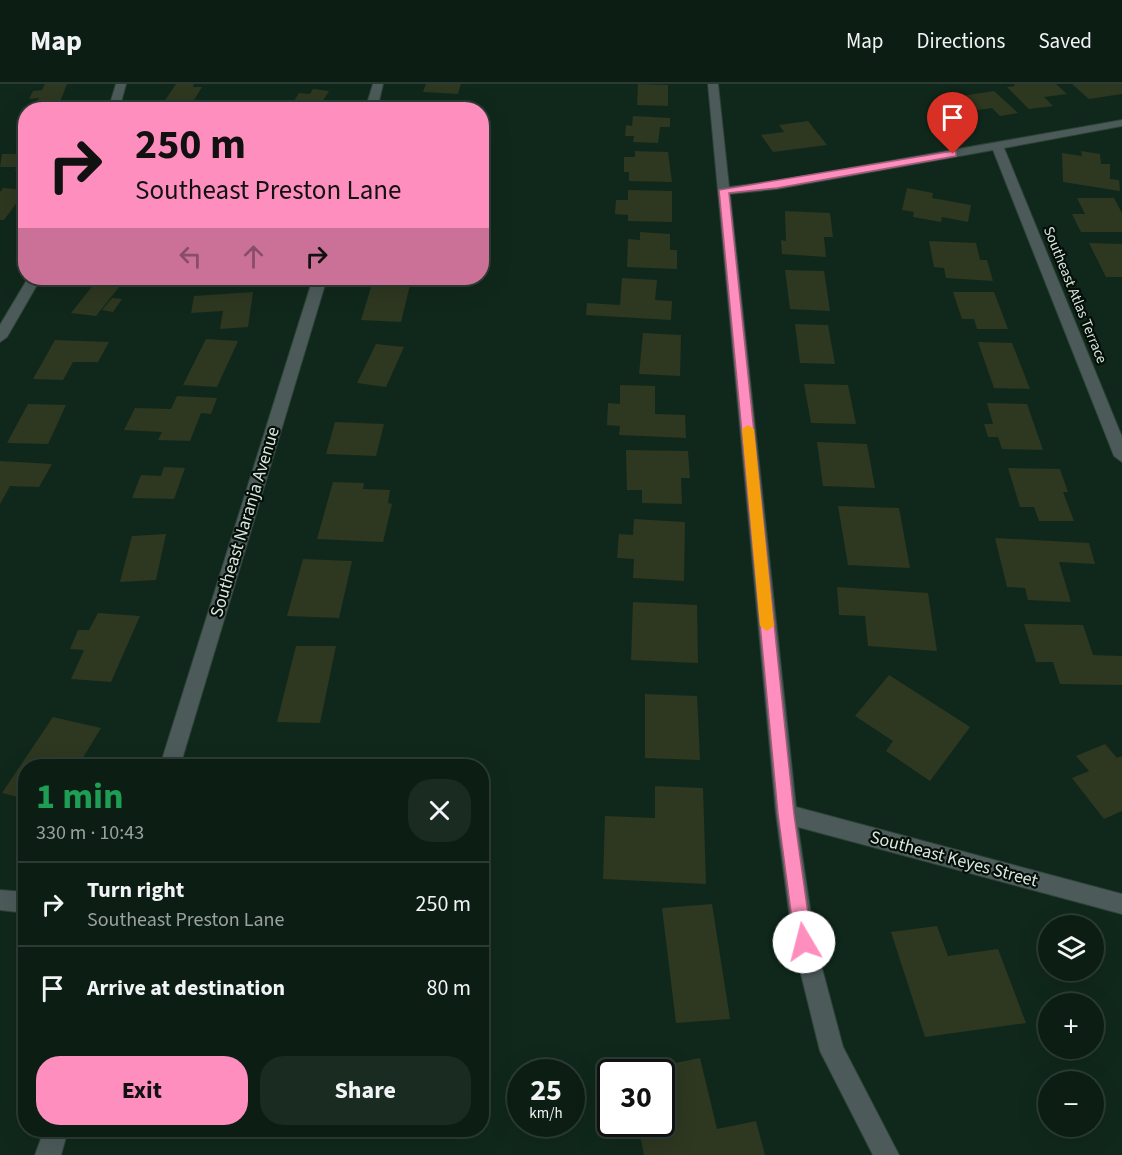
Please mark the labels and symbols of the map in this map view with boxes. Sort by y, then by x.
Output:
pin [927,92,978,154]
street label: Southeast Atlas Terrace [1038,223,1112,367]
street label: Southeast Naranja Avenue [204,424,286,620]
street label: Southeast Keyes Street [867,825,1041,893]
position arrow [772,910,836,974]
speed limit sign: 30 [597,1059,675,1137]

